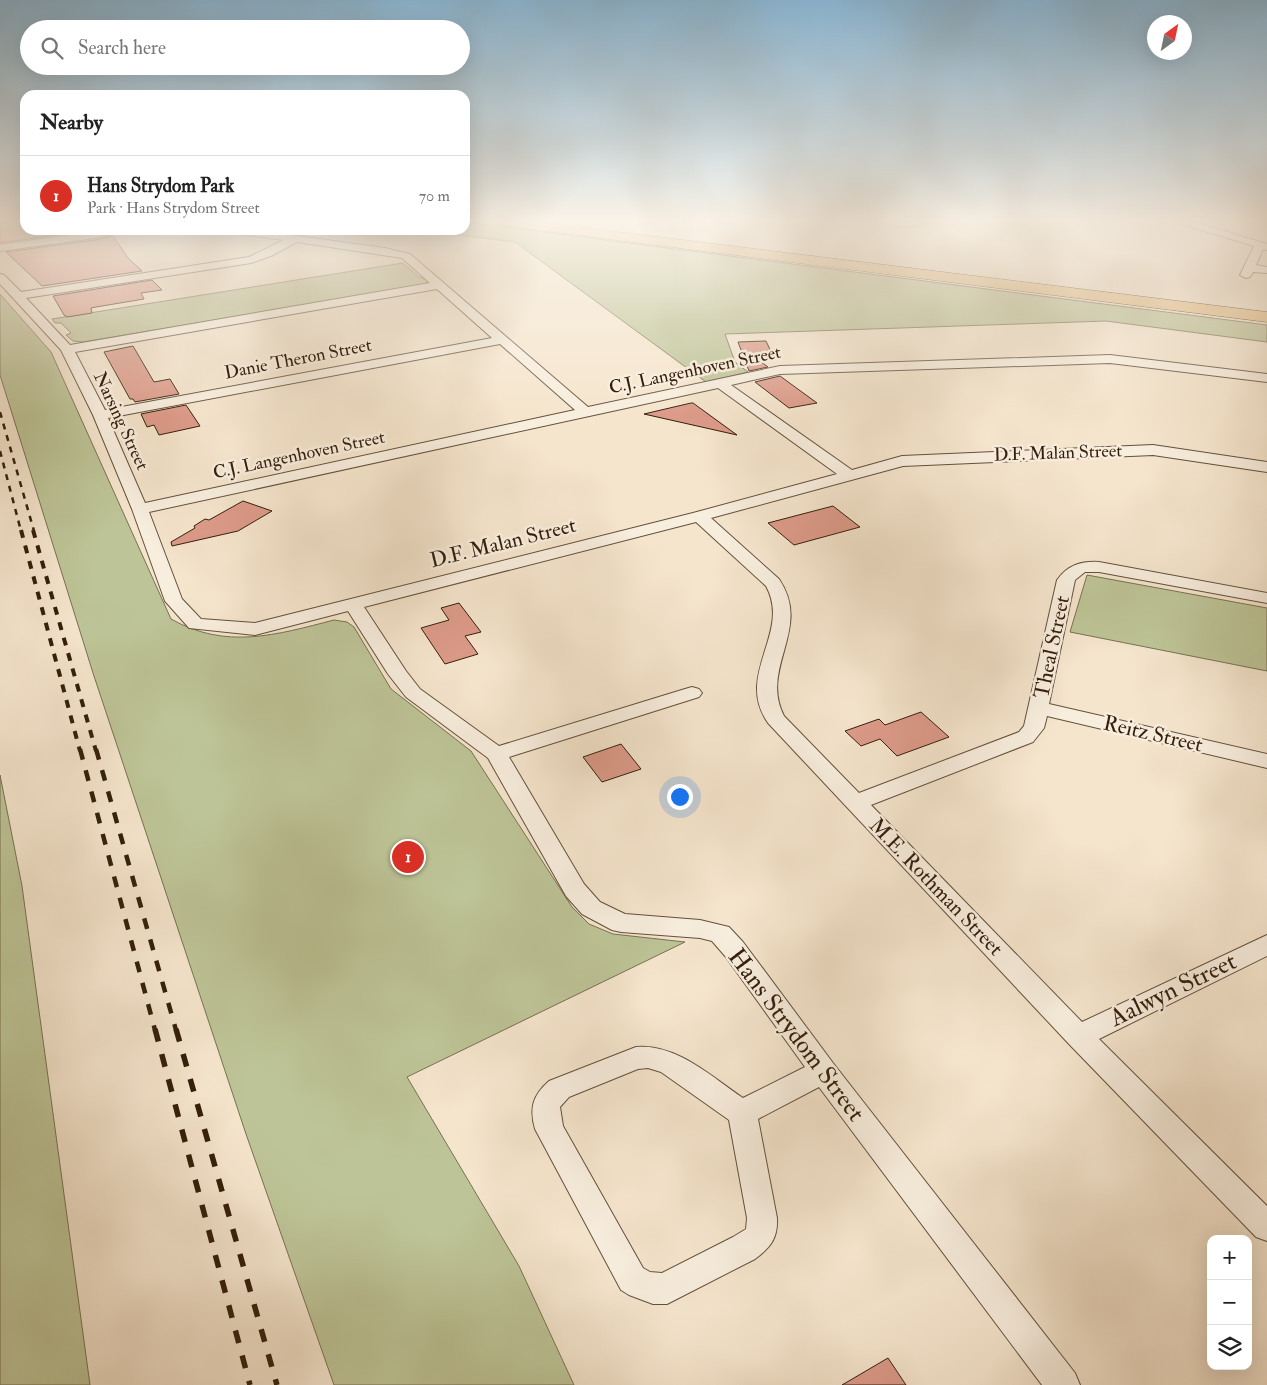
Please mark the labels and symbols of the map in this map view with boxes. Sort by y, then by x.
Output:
north arrow [1147,15,1192,60]
street label: Danie Theron Street [222,333,374,385]
street label: C.J. Langenhoven Street [607,341,783,399]
street label: Narsing Street [88,368,154,474]
street label: C.J. Langenhoven Street [211,426,387,484]
street label: D.F. Malan Street [993,439,1123,467]
street label: D.F. Malan Street [427,512,579,574]
street label: Theal Street [1028,593,1076,701]
street label: Reitz Street [1101,709,1205,759]
your location [667,784,693,810]
street label: M.E. Rothman Street [863,812,1009,962]
pin: 1 [392,838,424,876]
street label: Hans Strydom Street [721,942,871,1128]
street label: Aalwyn Street [1104,946,1241,1034]

